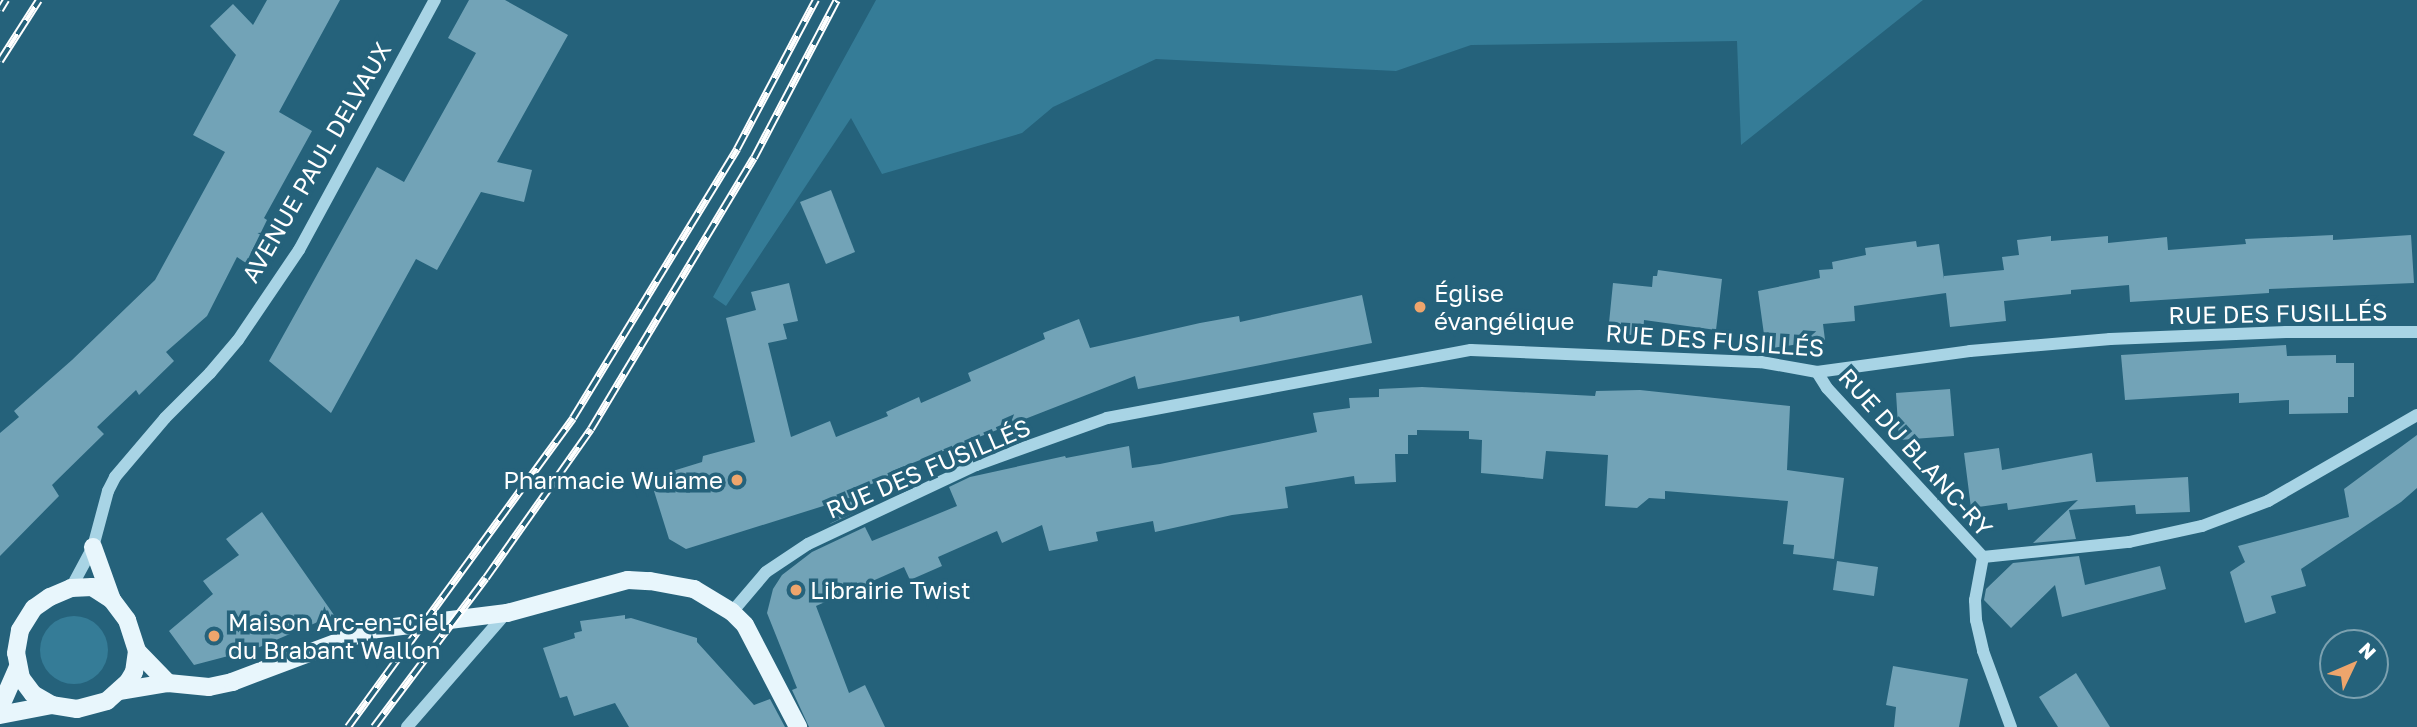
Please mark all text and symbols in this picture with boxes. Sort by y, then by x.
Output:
street label: AVENUE PAUL DELVAUX [235,37,397,287]
place label: Église évangélique [1434,279,1574,335]
street label: RUE DES FUSILLÉS [2168,297,2388,329]
marker: Église évangélique [1412,299,1428,315]
street label: RUE DES FUSILLÉS [1605,318,1825,362]
street label: RUE DU BLANC-RY [1833,362,1999,542]
street label: RUE DES FUSILLÉS [822,412,1034,524]
place label: Pharmacie Wuiame [503,466,723,494]
marker: Pharmacie Wuiame [729,472,745,488]
place label: Librairie Twist [810,576,971,604]
marker: Librairie Twist [788,582,804,598]
place label: Maison Arc-en-Ciel du Brabant Wallon [228,608,446,664]
marker: Maison Arc-en-Ciel du Brabant Wallon [206,628,222,644]
north arrow [2319,629,2389,699]
text: N [2355,637,2381,664]

